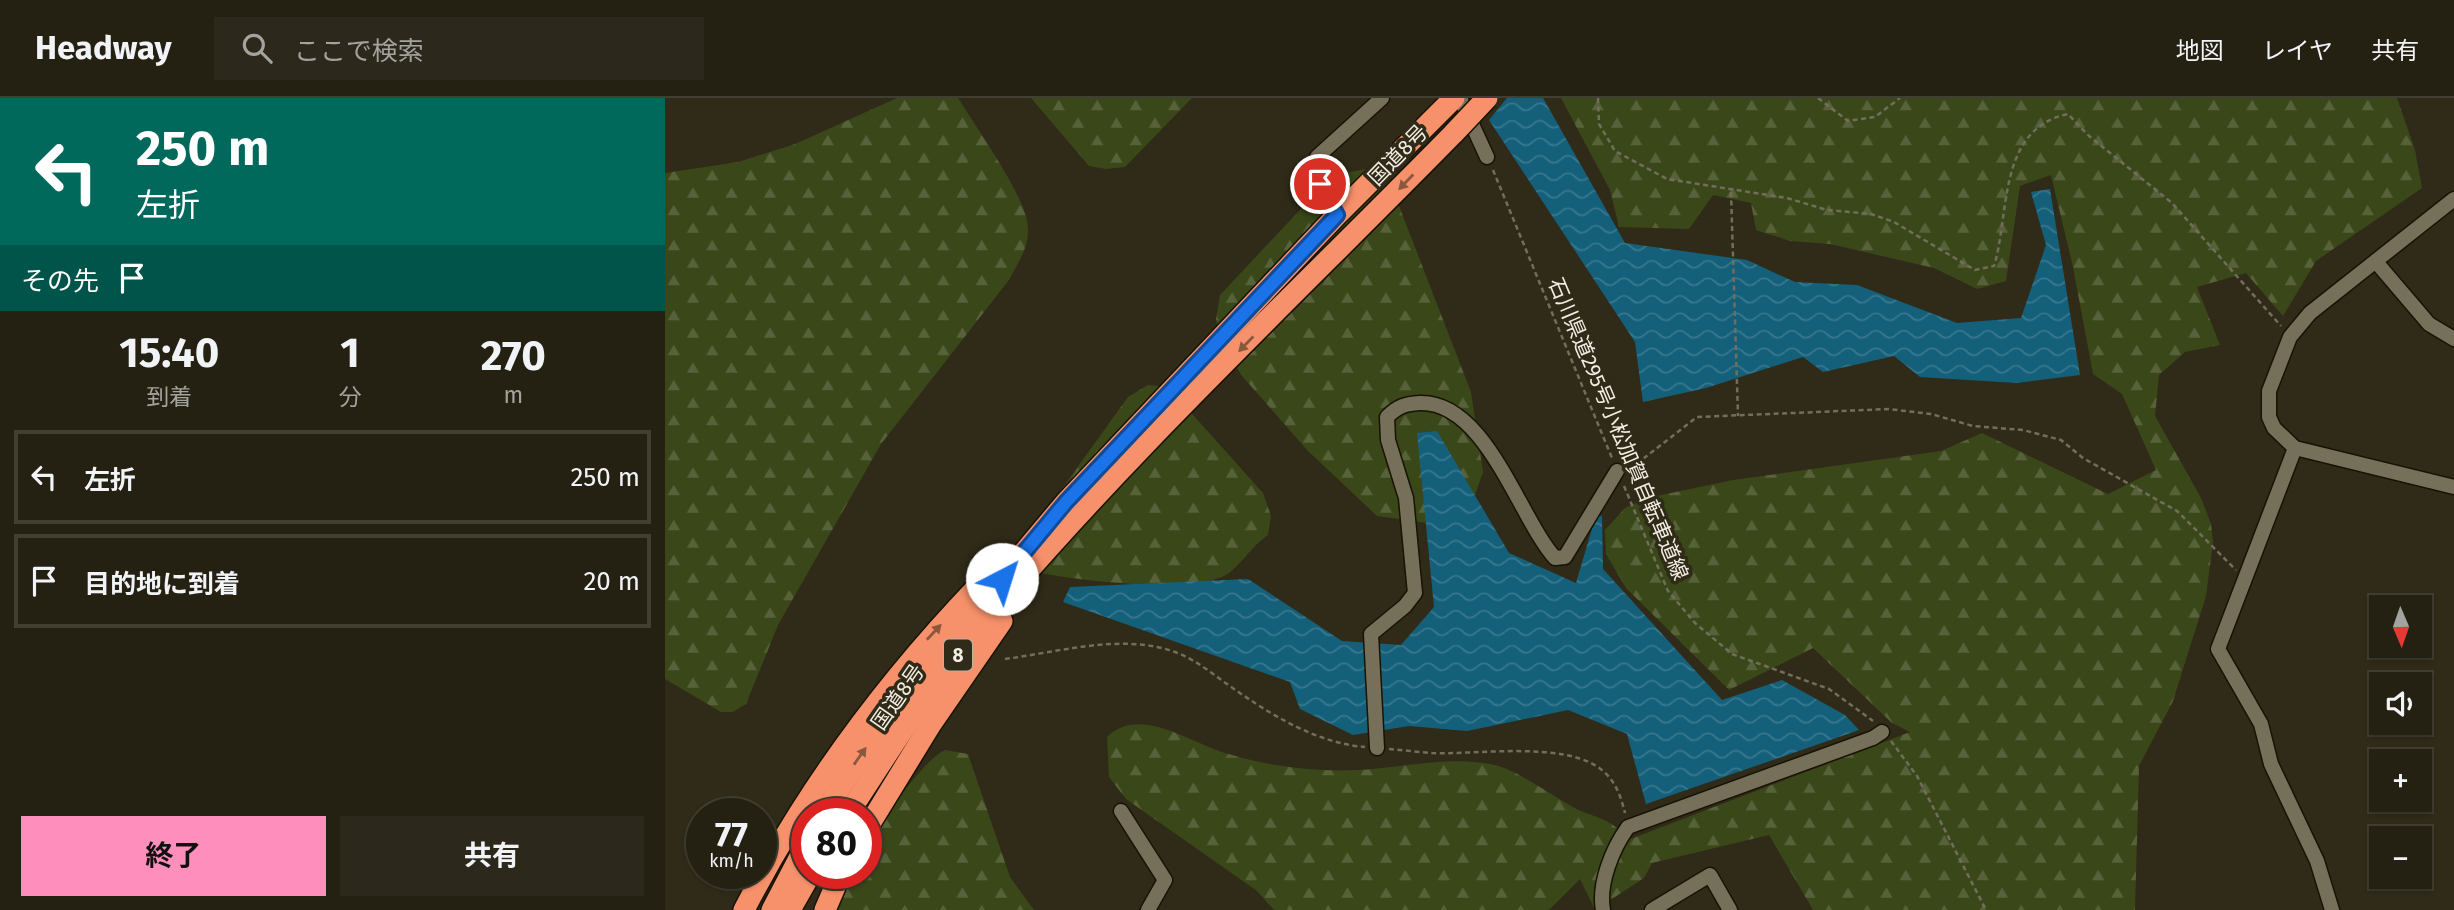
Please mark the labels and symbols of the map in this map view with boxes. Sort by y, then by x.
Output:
street label: 国道8号 [1363,119,1433,191]
pin [1290,154,1350,214]
one-way arrow [1398,173,1414,190]
street label: 石川県道295号小松加賀自転車道線 [1542,274,1694,584]
one-way arrow [1239,335,1255,352]
position arrow [965,542,1039,616]
north arrow [2369,595,2433,658]
one-way arrow [926,624,942,641]
road number: 8 [944,640,972,670]
street label: 国道8号 [866,659,930,735]
one-way arrow [853,747,867,765]
speed limit sign: 80 [791,798,882,889]

